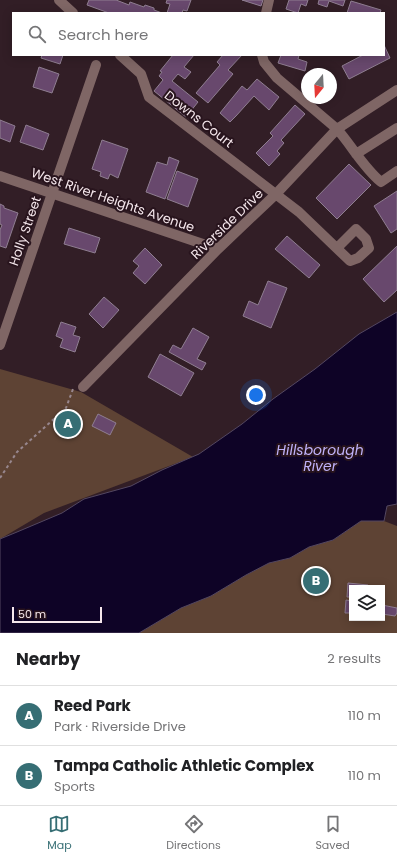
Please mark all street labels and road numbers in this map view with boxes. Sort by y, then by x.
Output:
street label: Downs Court [160,86,238,152]
street label: West River Heights Avenue [29,163,197,237]
street label: Riverside Drive [187,184,267,264]
street label: Holly Street [4,193,46,268]

